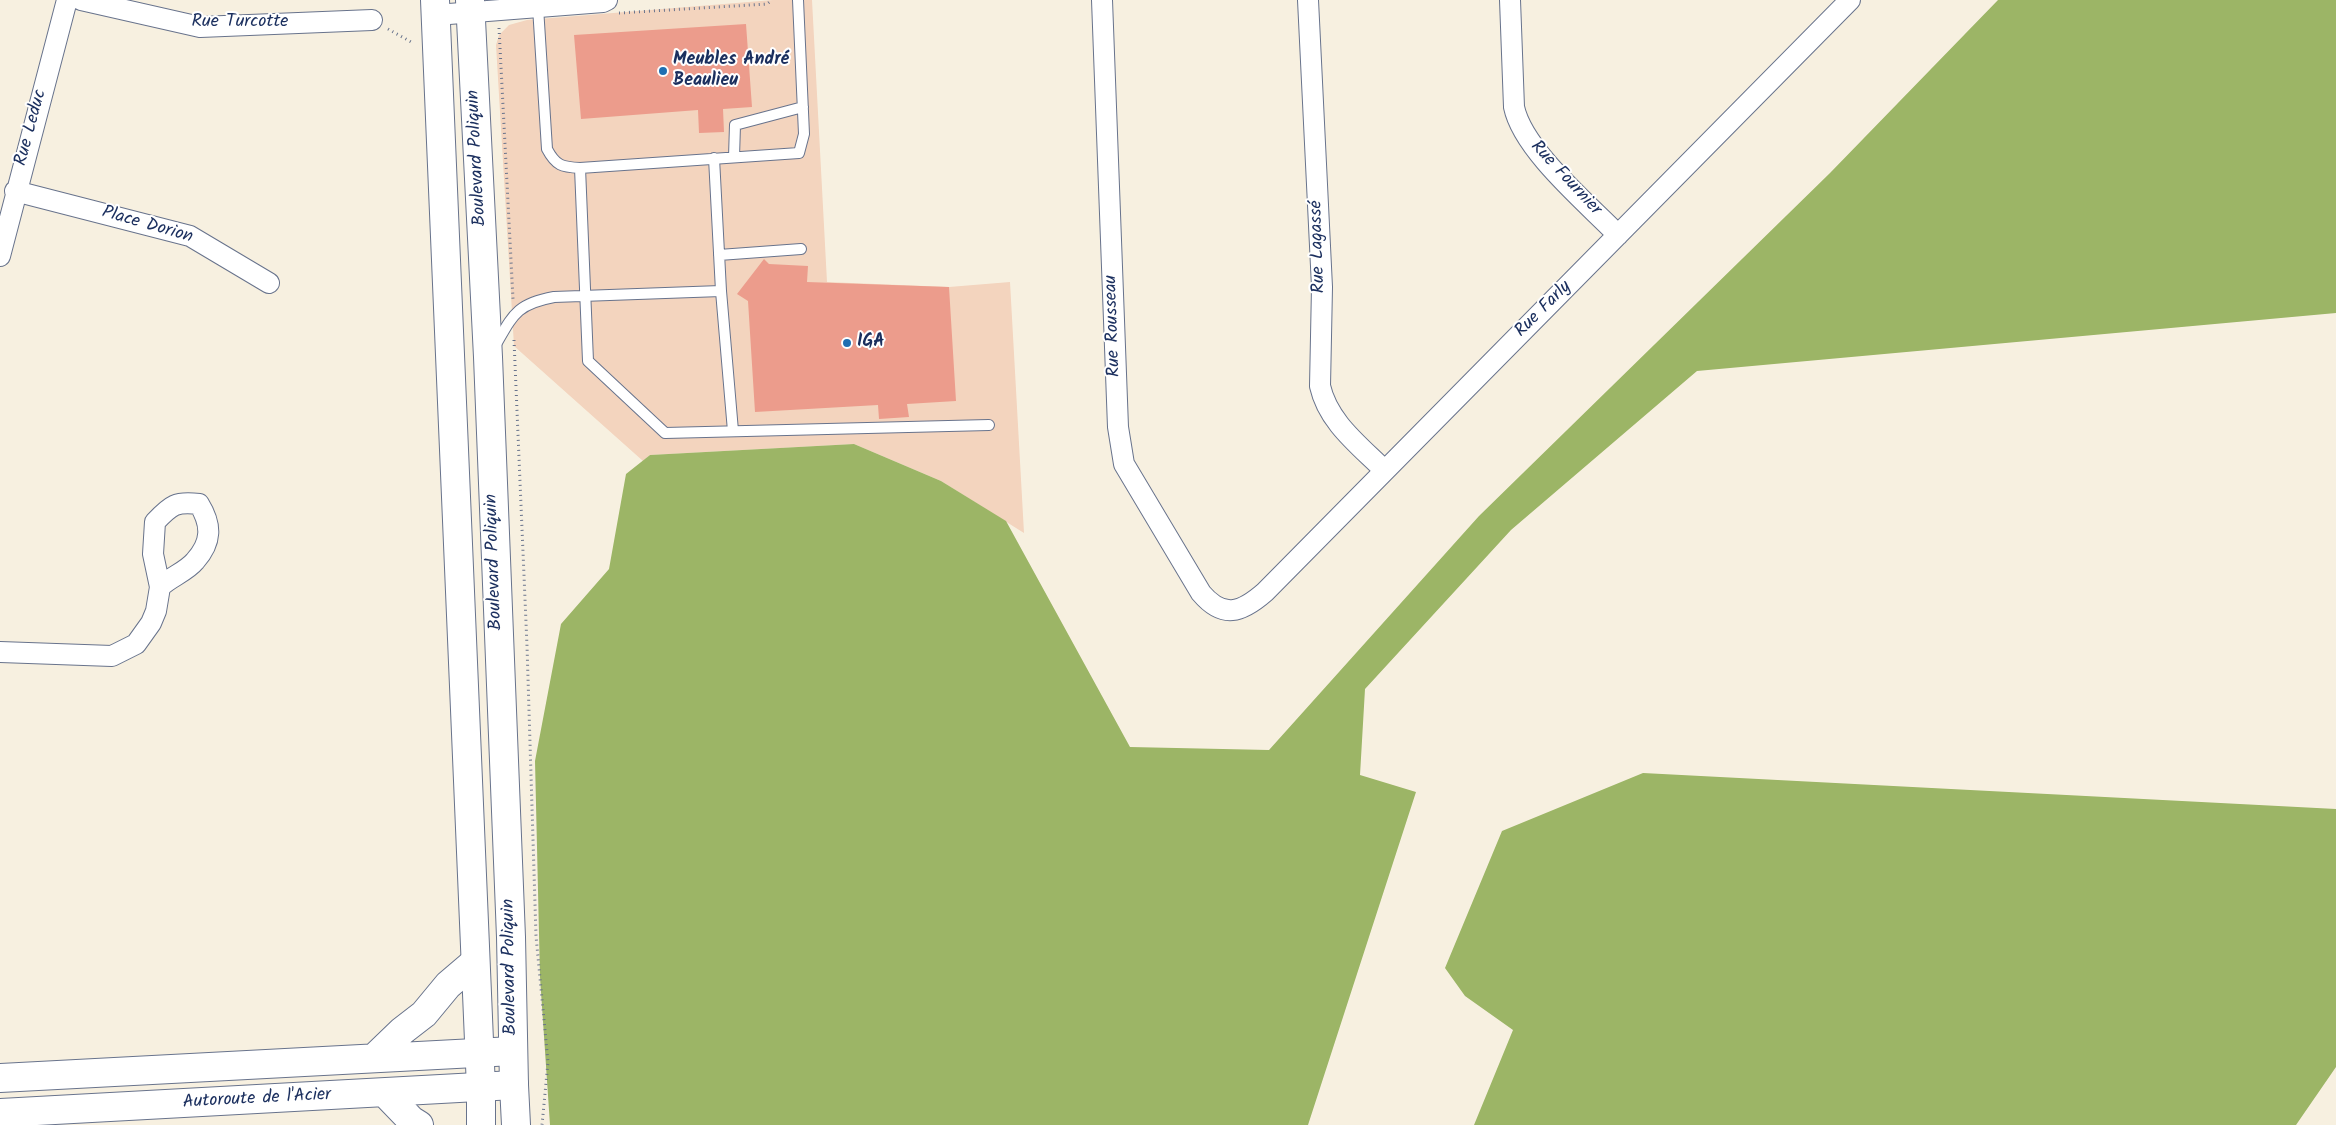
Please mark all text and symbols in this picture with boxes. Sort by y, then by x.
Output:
street label: Rue Turcotte [192,12,288,34]
place label: Meubles André Beaulieu [673,50,789,92]
marker: Meubles André Beaulieu [657,65,669,77]
street label: Rue Leduc [11,88,53,168]
street label: Boulevard Poliquin [464,89,492,227]
street label: Rue Fournier [1525,137,1605,221]
street label: Rue Lagassé [1307,200,1331,294]
street label: Place Dorion [99,203,195,249]
street label: Rue Rousseau [1101,274,1127,378]
street label: Rue Farly [1511,277,1577,343]
place label: IGA [857,332,885,354]
marker: IGA [841,337,853,349]
street label: Boulevard Poliquin [482,493,508,631]
street label: Boulevard Poliquin [499,898,523,1036]
street label: Autoroute de l'Acier [182,1085,332,1115]

